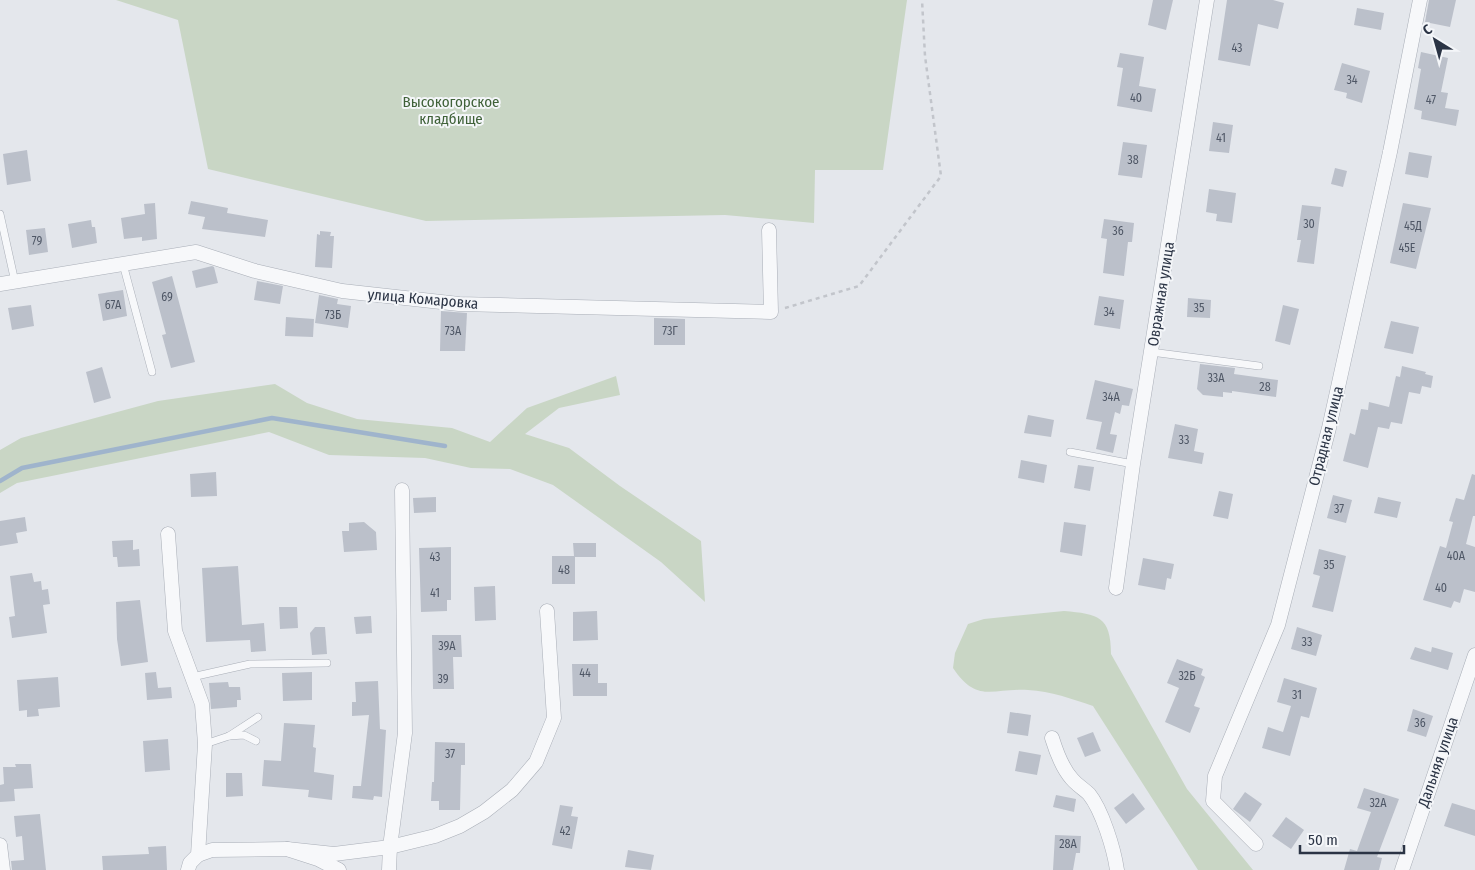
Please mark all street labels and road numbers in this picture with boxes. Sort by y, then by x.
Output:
street label: Овражная улица [1144,240,1178,348]
street label: улица Комаровка [367,285,479,313]
street label: Отрадная улица [1305,384,1347,488]
street label: Дальняя улица [1414,714,1462,810]

